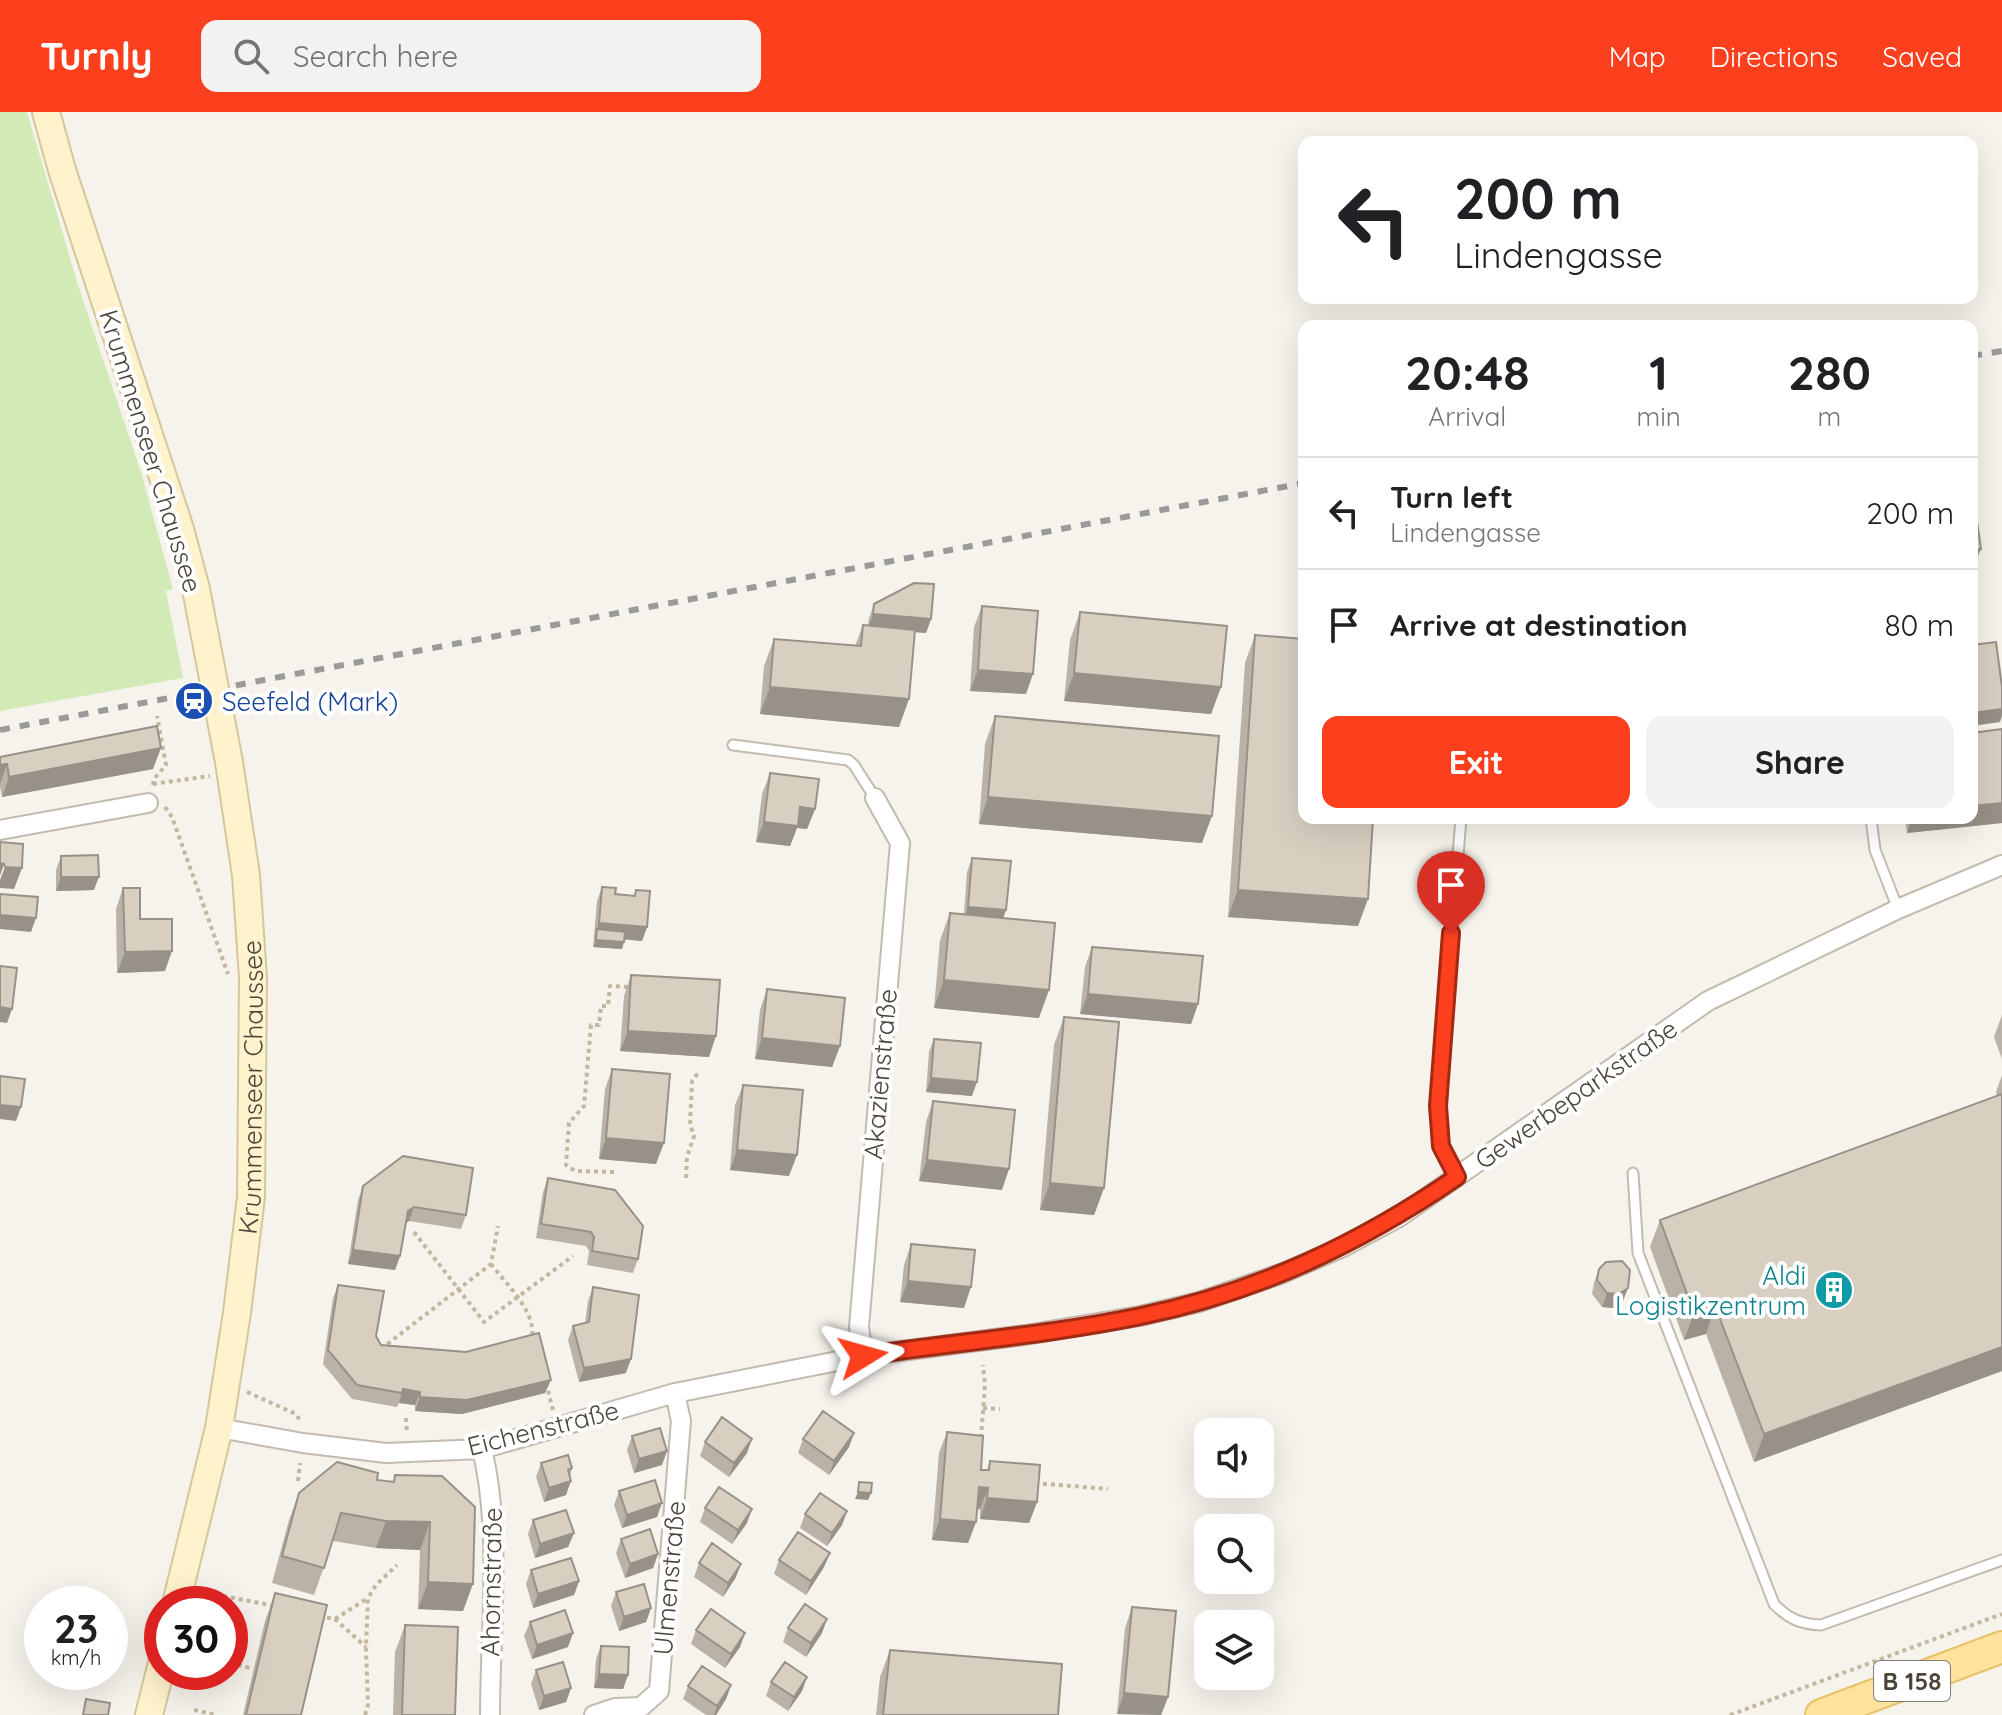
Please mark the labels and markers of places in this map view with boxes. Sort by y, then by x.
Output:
station icon: Seefeld (Mark) [173,680,215,722]
place label: Seefeld (Mark) [222,685,398,718]
pin [1417,851,1485,933]
place label: Aldi Logistikzentrum [1615,1259,1806,1322]
building icon: Aldi Logistikzentrum [1813,1269,1855,1311]

